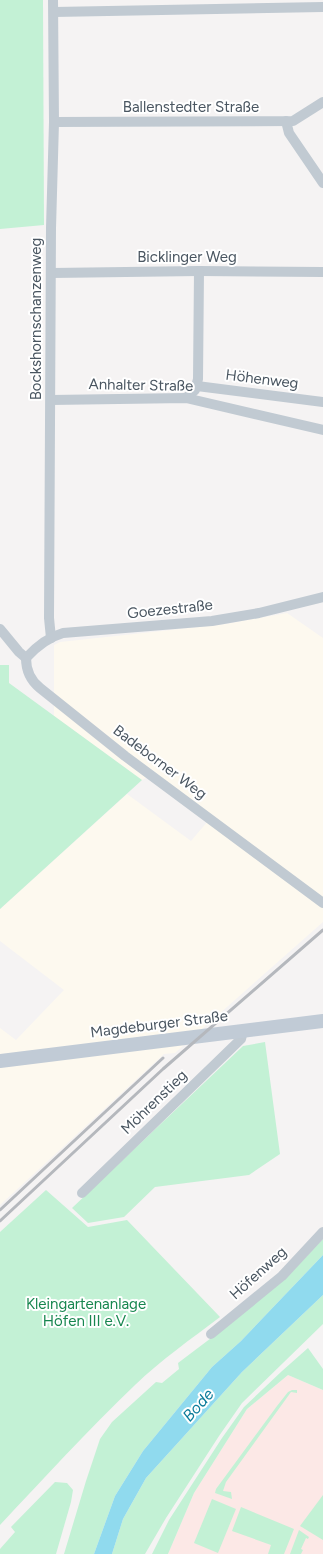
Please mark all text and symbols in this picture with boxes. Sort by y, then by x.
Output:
street label: Ballenstedter Straße [123,98,259,116]
street label: Bockshornschanzenweg [27,238,45,400]
street label: Bicklinger Weg [137,248,237,266]
street label: Höhenweg [224,366,300,392]
street label: Anhalter Straße [88,375,194,395]
street label: Goezestraße [126,596,214,622]
street label: Badeborner Weg [110,721,210,803]
street label: Magdeburger Straße [89,1007,229,1041]
street label: Möhrenstieg [117,1066,191,1138]
street label: Höfenweg [226,1243,290,1303]
park label: Kleingartenanlage Höfen III e.V. [26,1295,146,1330]
water label: Bode [178,1385,218,1425]

